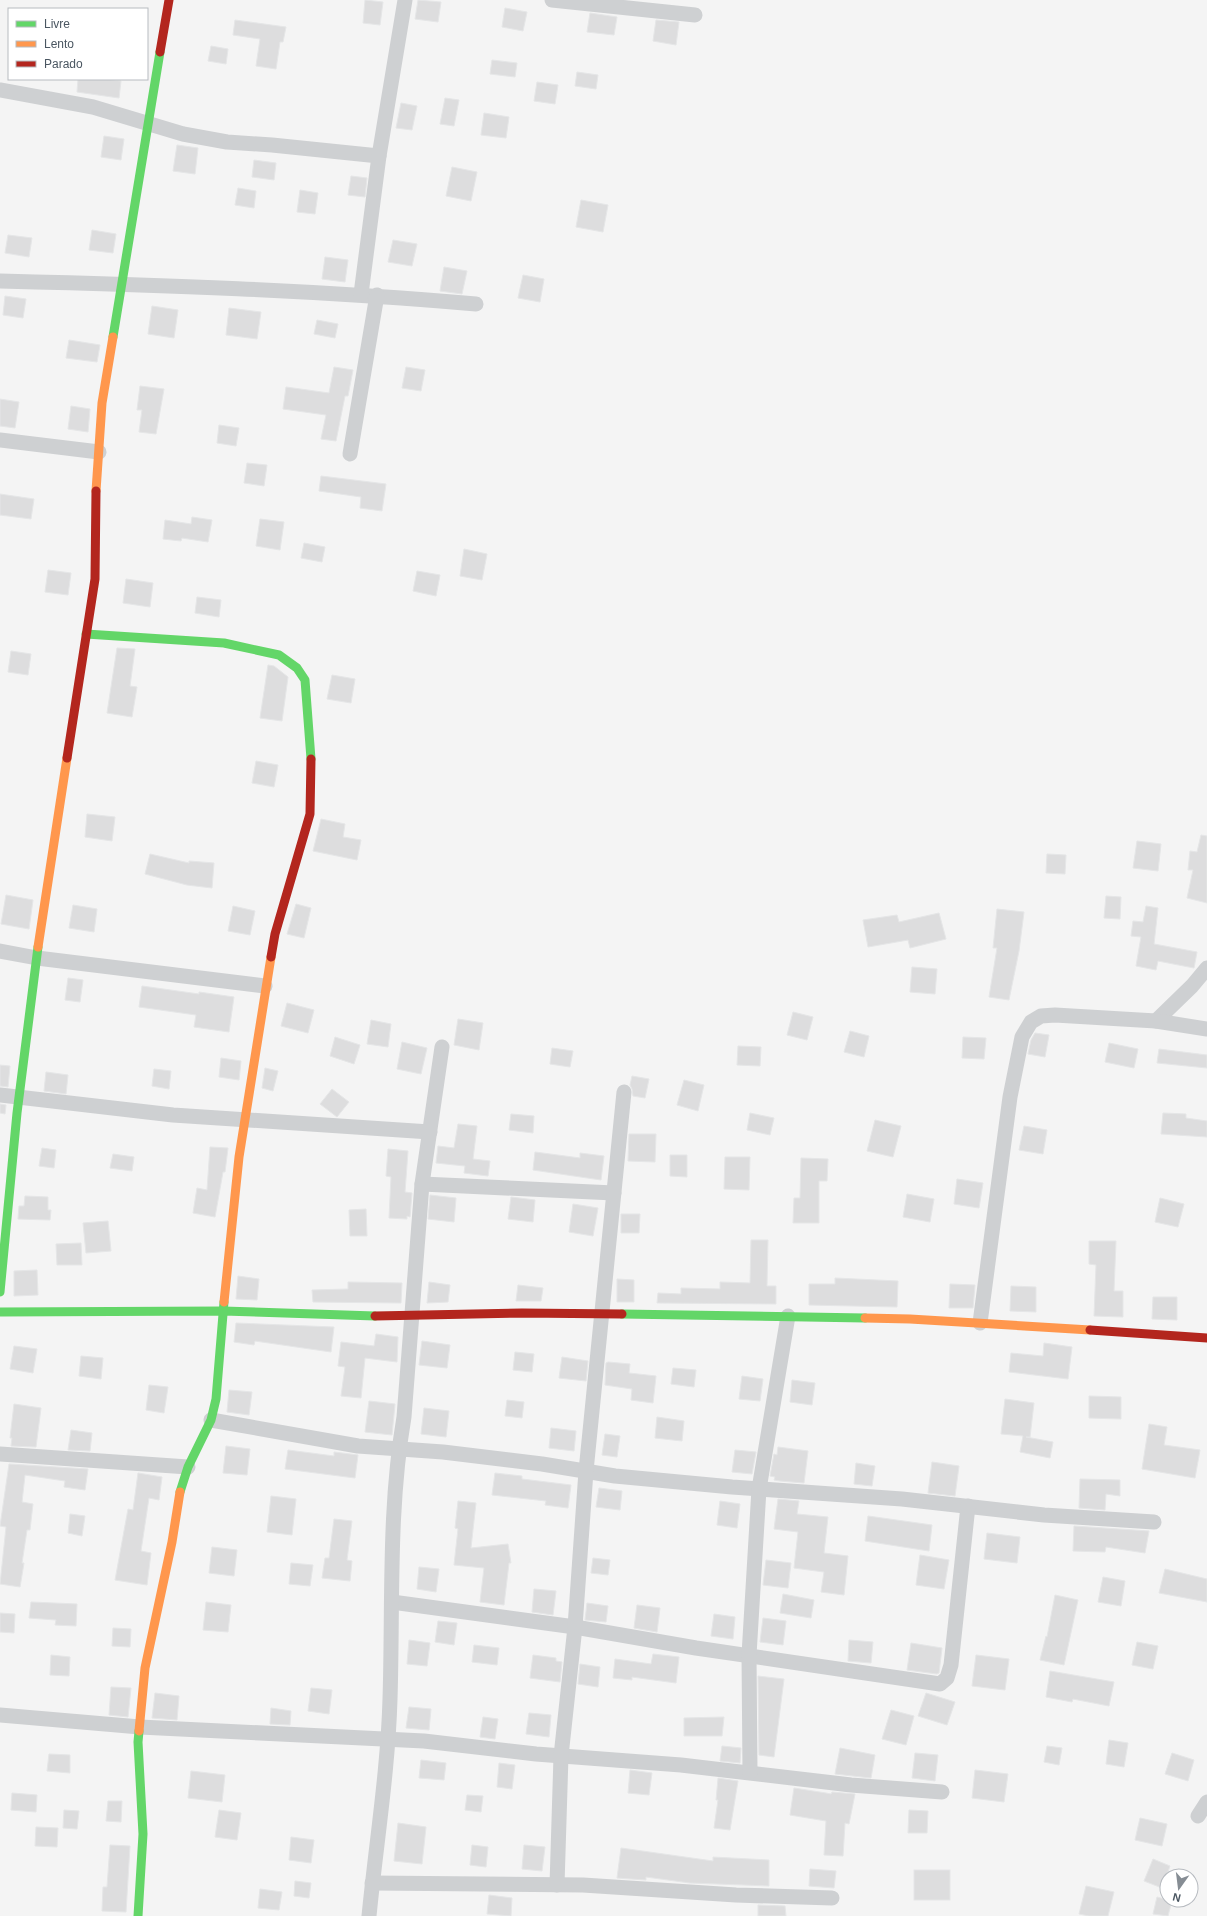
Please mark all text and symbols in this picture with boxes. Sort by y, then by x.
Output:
legend [8,8,148,80]
text: Livre [44,17,70,31]
text: Lento [44,37,74,51]
text: Parado [44,57,83,71]
north arrow [1159,1868,1199,1908]
text: N [1171,1891,1182,1904]

